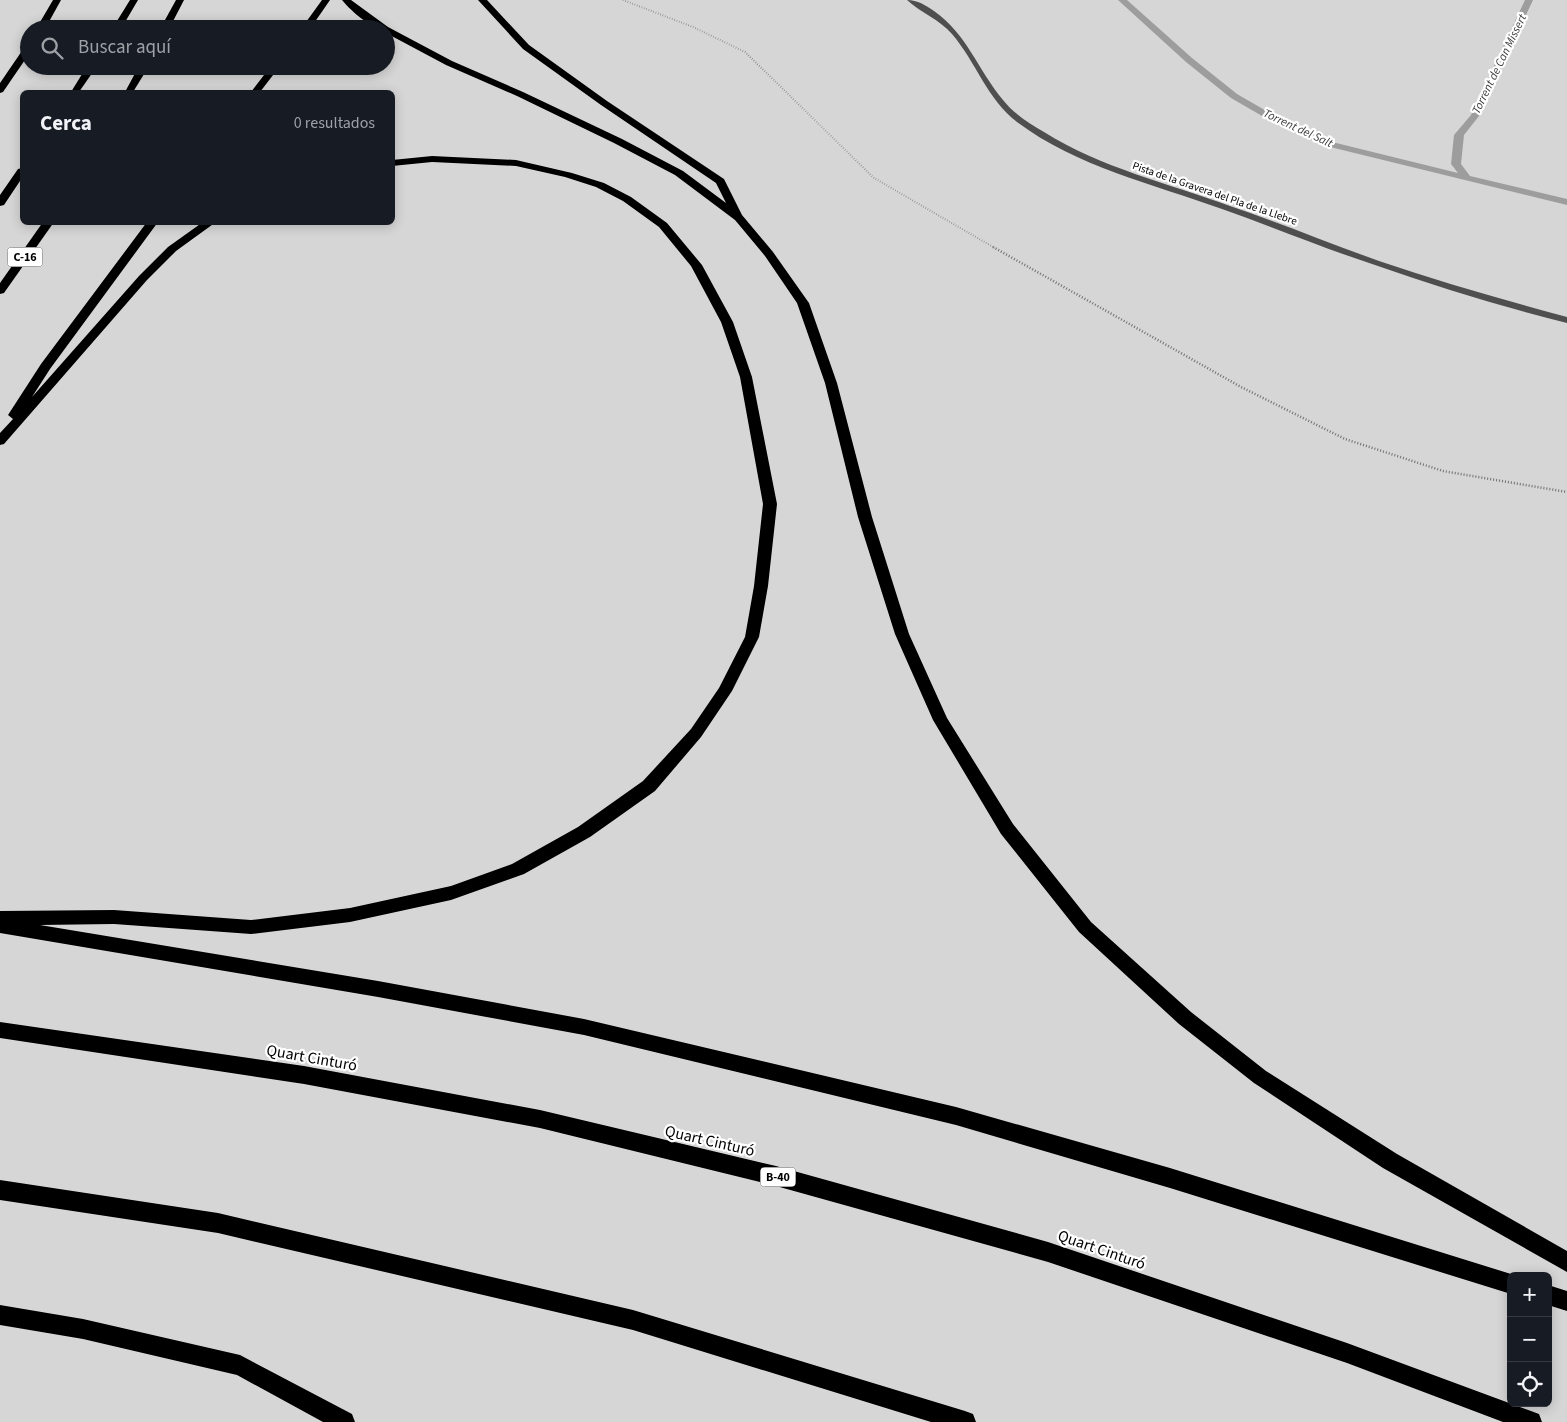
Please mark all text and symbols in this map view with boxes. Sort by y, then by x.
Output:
water label: Torrent de Can Missert [1468,11,1531,117]
search box [20,20,395,75]
icon: search [38,34,66,62]
text: Buscar aquí [78,34,171,61]
water label: Torrent del Salt [1260,105,1336,152]
text: Cerca [40,108,92,138]
text: 0 resultados [294,112,375,134]
street label: Pista de la Gravera del Pla de la Llebre [1131,158,1300,229]
road number: C-16 [8,248,42,266]
street label: Quart Cinturó [265,1039,359,1077]
street label: Quart Cinturó [663,1120,757,1162]
road number: B-40 [760,1168,796,1186]
street label: Quart Cinturó [1055,1225,1149,1275]
map controls [1507,1272,1552,1407]
button: + [1507,1272,1552,1317]
button: − [1507,1317,1552,1362]
button: locate [1507,1362,1552,1407]

